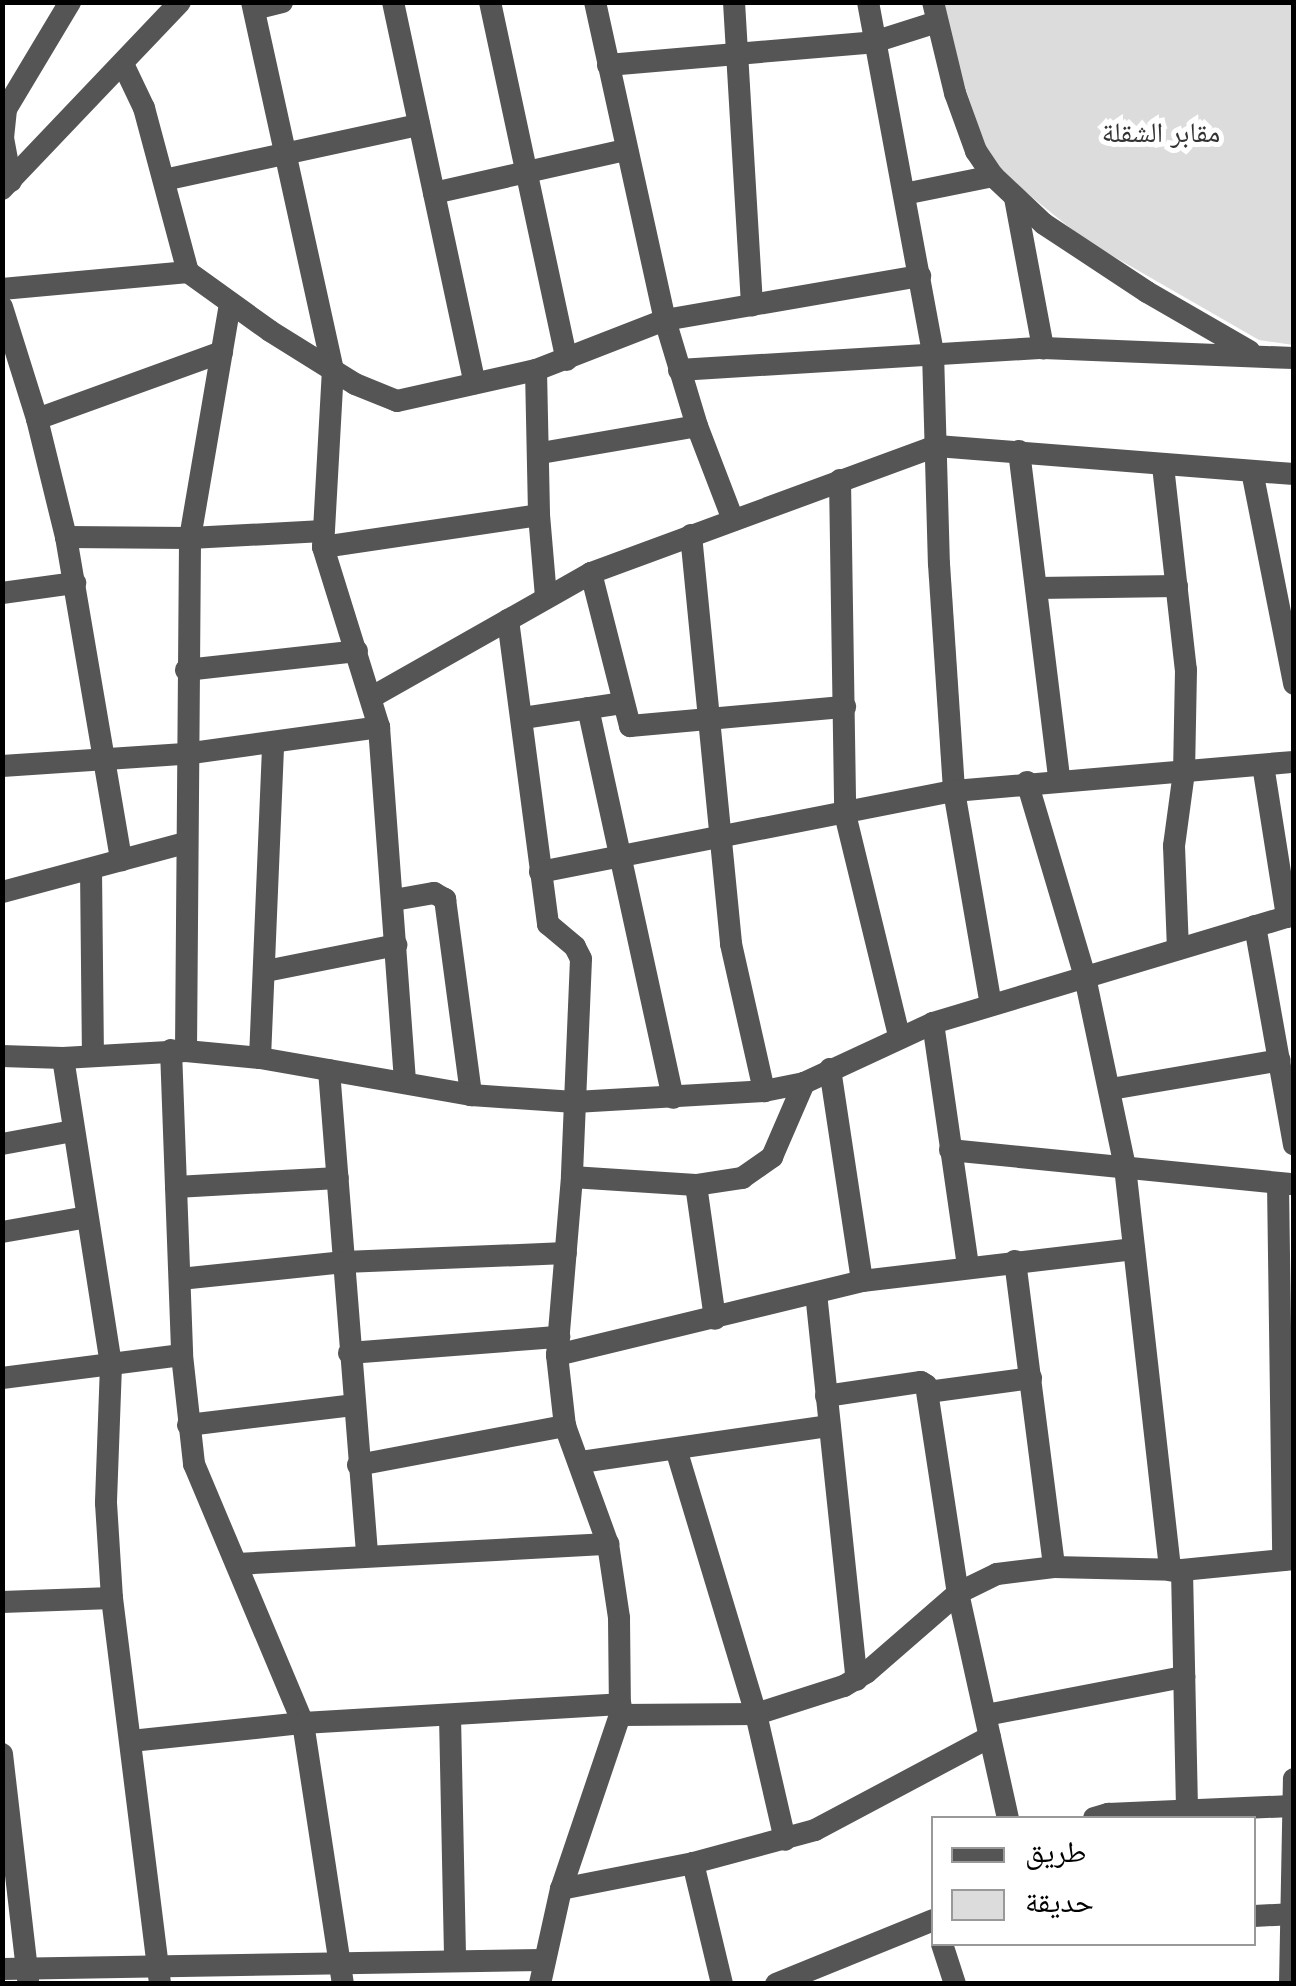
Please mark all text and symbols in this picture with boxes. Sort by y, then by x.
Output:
park label: مقابر الشقلة [1102,116,1220,150]
legend [931,1816,1256,1946]
text: طريق [1025,1834,1086,1871]
text: حديقة [1025,1884,1094,1921]

